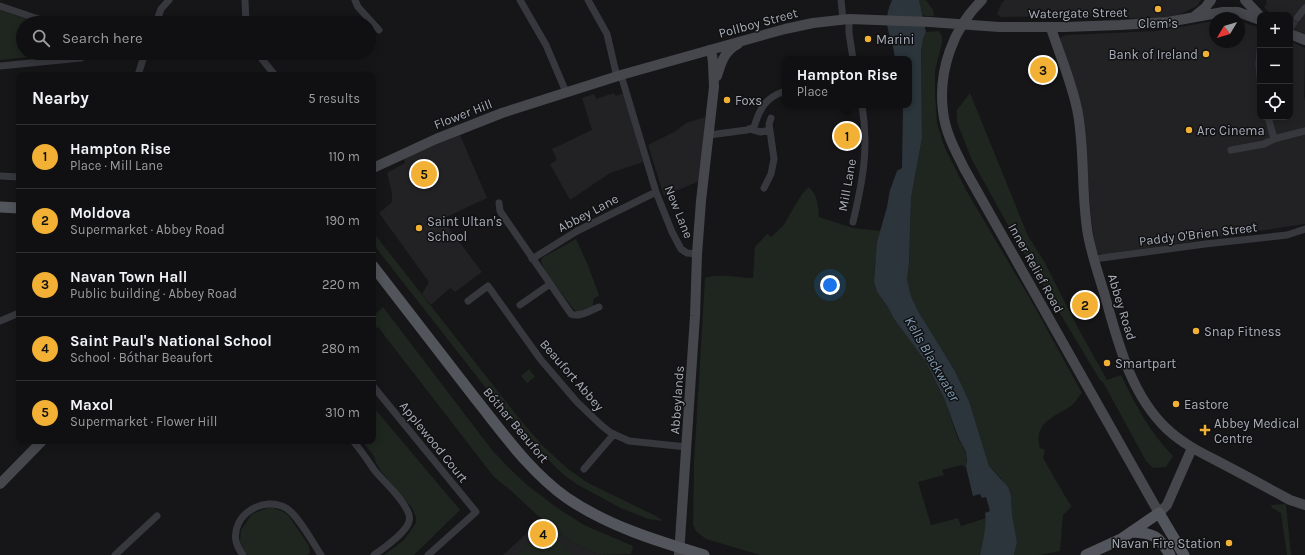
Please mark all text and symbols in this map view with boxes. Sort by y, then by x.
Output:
marker: Clem’s [1153,4,1163,14]
street label: Pollboy Street [717,5,799,41]
street label: Watergate Street [1028,5,1128,21]
north arrow [1209,12,1245,48]
map controls [1257,12,1293,120]
button: + [1257,12,1293,48]
search box [16,16,376,60]
place label: Clem’s [1138,16,1178,31]
icon: search [30,27,52,49]
text: Search here [62,29,143,47]
place label: Marini [876,32,914,47]
marker: Marini [863,34,873,44]
place label: Bank of Ireland [1109,47,1198,62]
button: − [1257,48,1293,84]
marker: Bank of Ireland [1201,49,1211,59]
pin: 3 [1030,55,1056,85]
popup [782,56,912,108]
text: Hampton Rise [797,66,897,84]
text: Place [797,84,828,99]
button: locate [1257,84,1293,120]
text: Nearby [32,88,89,108]
text: 5 results [308,91,360,106]
place label: Foxs [735,93,762,108]
marker: Foxs [722,95,732,105]
street label: Flower Hill [432,96,494,132]
pin: 1 [834,121,860,151]
place label: Arc Cinema [1197,123,1265,138]
marker: Arc Cinema [1184,125,1194,135]
text: Hampton Rise [70,140,171,158]
text: 1 [43,149,47,164]
text: 110 m [328,149,360,164]
street label: Mill Lane [835,157,859,212]
text: Place · Mill Lane [70,158,163,173]
pin: 5 [411,159,437,189]
street label: New Lane [662,183,697,241]
street label: Abbey Lane [555,191,621,235]
text: Moldova [70,204,130,222]
text: 2 [41,213,49,228]
text: 190 m [325,213,360,228]
place label: Saint Ultan's School [427,214,502,244]
street label: Paddy O'Brien Street [1138,219,1258,249]
street label: Inner Relief Road [1005,221,1067,315]
text: Supermarket · Abbey Road [70,222,225,237]
marker: Saint Ultan's School [414,223,424,233]
text: Navan Town Hall [70,268,187,286]
street label: Abbey Road [1105,272,1139,342]
your location [820,275,840,295]
text: 3 [41,277,49,292]
text: 220 m [322,277,360,292]
text: Public building · Abbey Road [70,286,237,301]
pin: 2 [1072,290,1098,320]
water label: Kells Blackwater [901,314,964,405]
place label: Snap Fitness [1204,324,1281,339]
marker: Snap Fitness [1191,326,1201,336]
text: Saint Paul's National School [70,332,272,350]
street label: Beaufort Abbey [537,336,607,414]
text: 4 [41,341,49,356]
text: 280 m [322,341,360,356]
text: School · Bóthar Beaufort [70,350,213,365]
place label: Smartpart [1115,356,1176,371]
marker: Smartpart [1102,358,1112,368]
street label: Abbeylands [667,365,687,435]
street label: Bóthar Beaufort [480,384,552,466]
text: Maxol [70,396,113,414]
place label: Eastore [1184,397,1229,412]
street label: Applewood Court [397,398,471,486]
marker: Eastore [1171,399,1181,409]
text: 5 [41,405,49,420]
text: 310 m [325,405,360,420]
text: Supermarket · Flower Hill [70,414,217,429]
place label: Abbey Medical Centre [1214,416,1299,446]
marker: Abbey Medical Centre [1199,424,1211,436]
pin: 4 [530,519,556,549]
place label: Navan Fire Station [1112,536,1221,551]
marker: Navan Fire Station [1224,538,1234,548]

